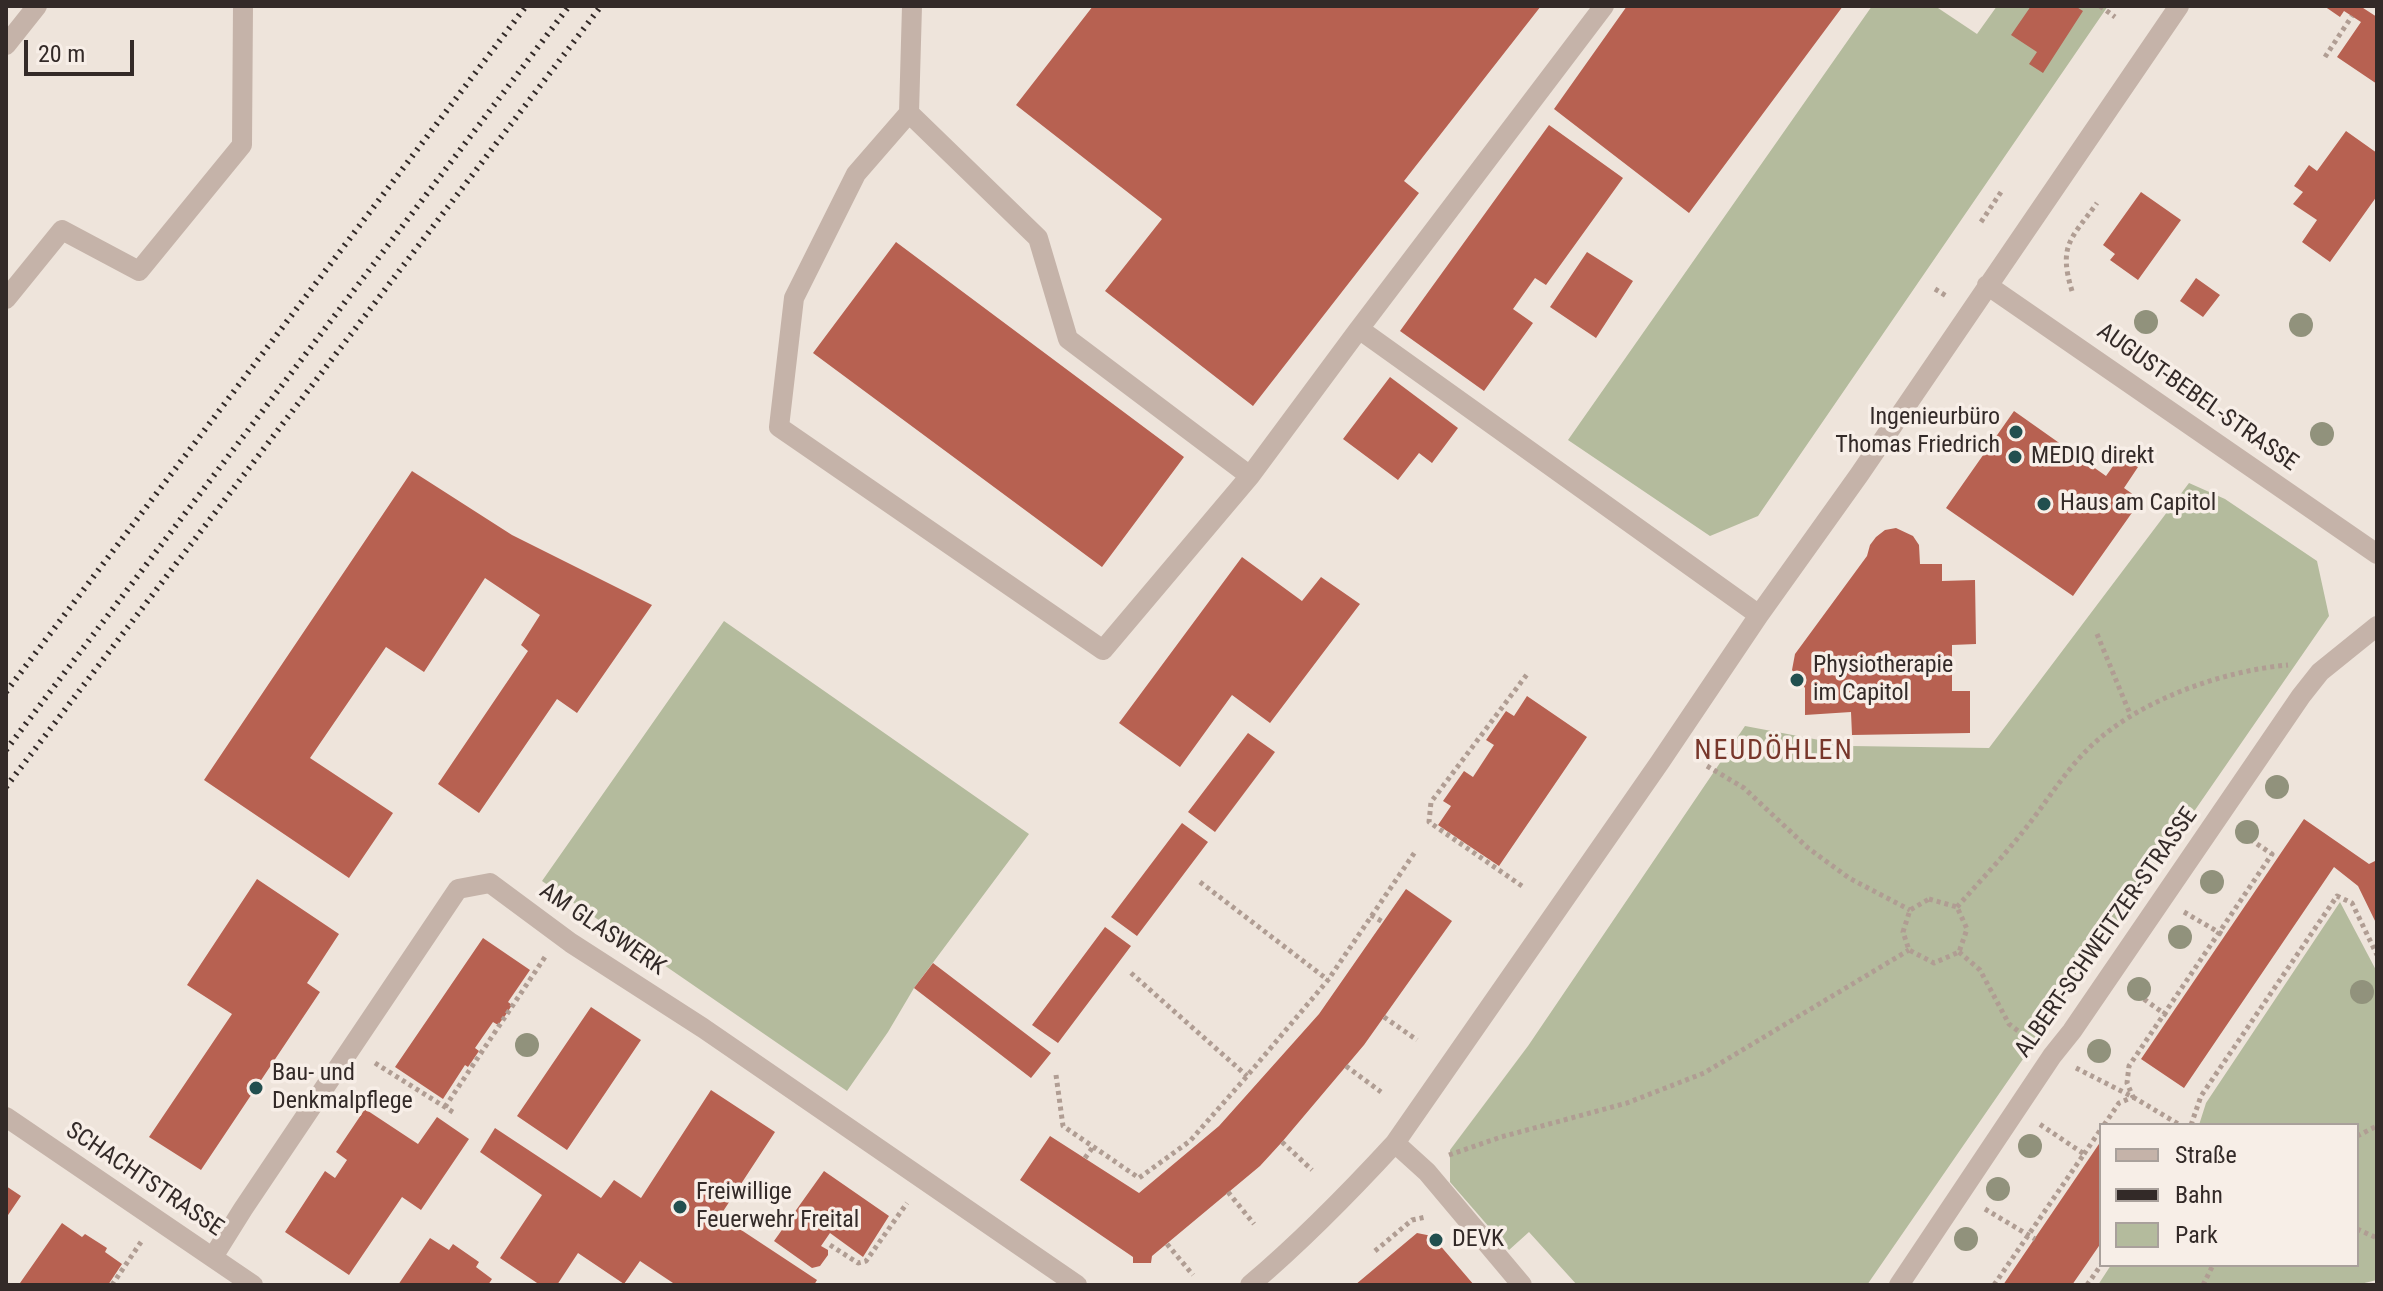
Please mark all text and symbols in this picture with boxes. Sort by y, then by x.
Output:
scale bar [28,24,138,74]
text: 20 m [38,40,85,68]
street label: AUGUST-BEBEL-STRASSE [2091,318,2303,478]
place label: Ingenieurbüro Thomas Friedrich [1835,404,2000,460]
marker: Ingenieurbüro Thomas Friedrich [2007,423,2025,441]
place label: MEDIQ direkt [2031,443,2154,471]
marker: MEDIQ direkt [2006,448,2024,466]
place label: Haus am Capitol [2060,490,2216,518]
marker: Haus am Capitol [2035,495,2053,513]
place label: Physiotherapie im Capitol [1813,652,1953,708]
marker: Physiotherapie im Capitol [1788,671,1806,689]
district label: NEUDÖHLEN [1694,735,1854,769]
street label: ALBERT-SCHWEITZER-STRASSE [2010,802,2204,1064]
street label: AM GLASWERK [534,877,670,983]
place label: Bau- und Denkmalpflege [272,1060,413,1116]
marker: Bau- und Denkmalpflege [247,1079,265,1097]
street label: SCHACHTSTRASSE [60,1117,228,1243]
legend [2099,1123,2359,1267]
text: Straße [2175,1141,2237,1169]
place label: Freiwillige Feuerwehr Freital [696,1179,859,1235]
text: Bahn [2175,1181,2223,1209]
marker: Freiwillige Feuerwehr Freital [671,1198,689,1216]
text: Park [2175,1221,2218,1249]
place label: DEVK [1452,1226,1504,1254]
marker: DEVK [1427,1231,1445,1249]

